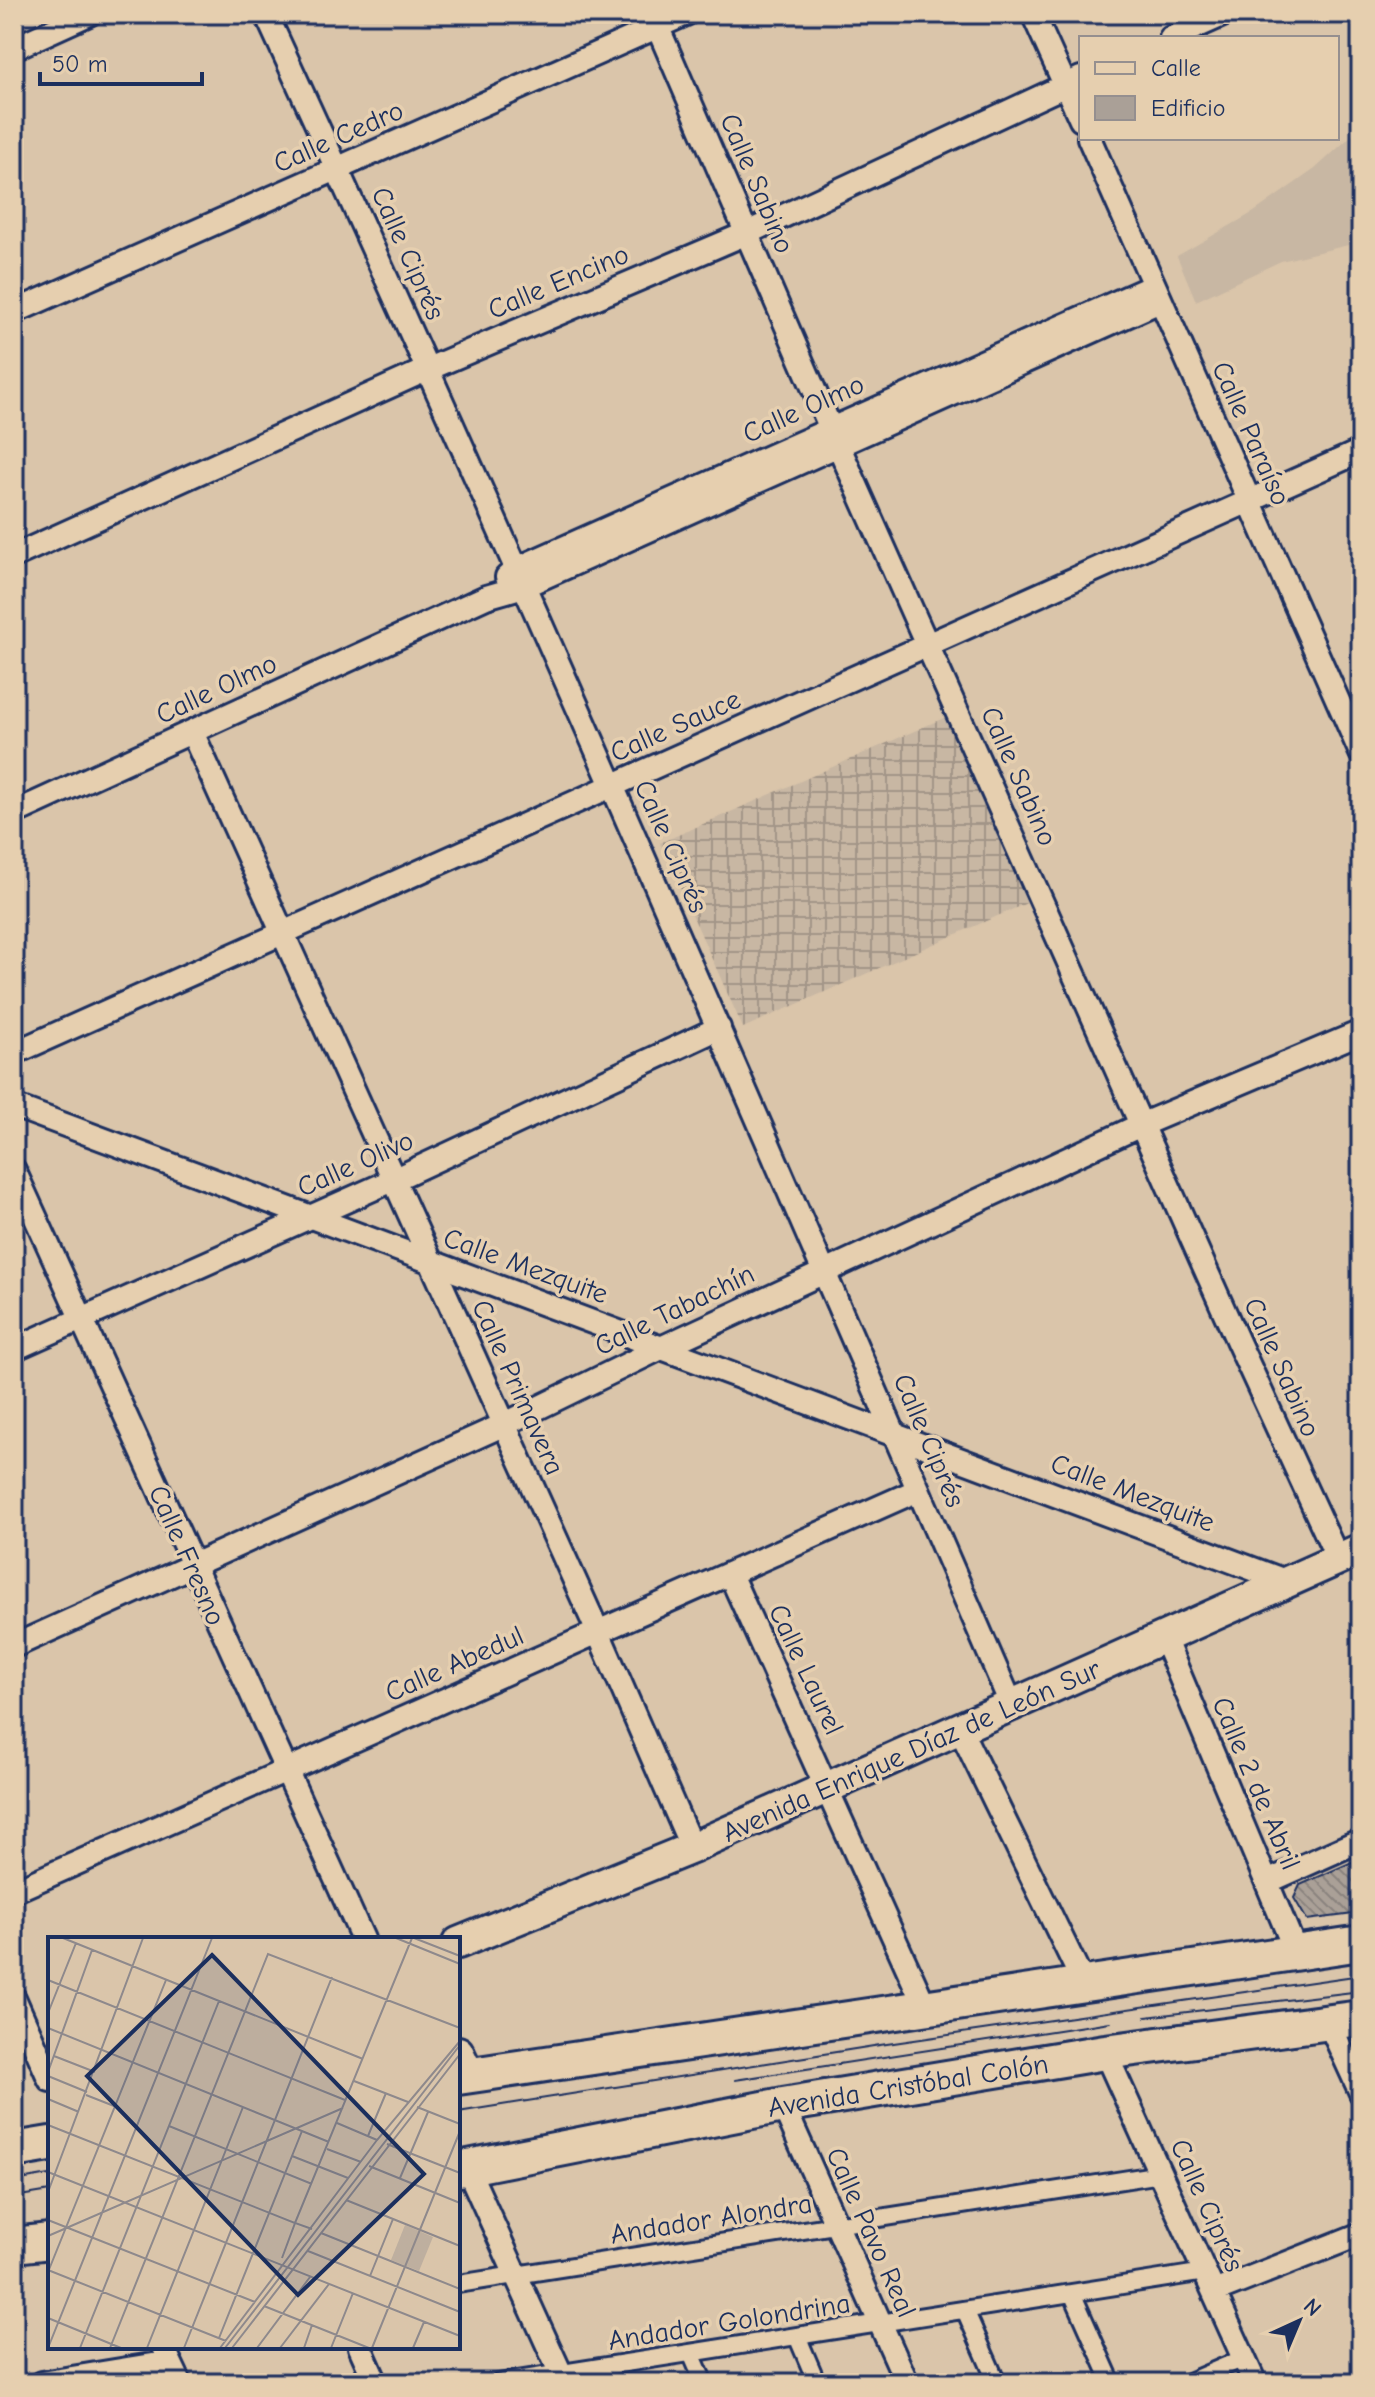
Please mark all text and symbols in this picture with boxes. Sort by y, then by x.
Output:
scale bar [40,36,202,86]
legend [1079,36,1339,140]
text: 50 m [52,50,108,78]
text: Calle [1151,54,1201,82]
street label: Calle Cedro [269,94,408,180]
text: Edificio [1151,94,1226,122]
street label: Calle Sabino [713,109,801,258]
street label: Calle Ciprés [365,182,452,325]
street label: Calle Encino [483,238,634,326]
street label: Calle Paraíso [1205,357,1297,510]
street label: Calle Olmo [738,368,869,450]
street label: Calle Olmo [151,647,282,731]
street label: Calle Sauce [605,683,745,769]
street label: Calle Sabino [974,702,1064,851]
street label: Calle Ciprés [628,775,715,918]
street label: Calle Olivo [292,1124,418,1204]
street label: Calle Mezquite [439,1221,612,1310]
street label: Calle Tabachín [589,1257,759,1362]
street label: Calle Sabino [1237,1293,1327,1442]
street label: Calle Primavera [465,1295,571,1480]
street label: Calle Ciprés [887,1369,971,1512]
street label: Calle Mezquite [1046,1447,1219,1539]
street label: Calle Fresno [142,1480,232,1630]
street label: Calle Laurel [762,1599,850,1740]
street label: Calle Abedul [380,1619,528,1709]
street label: Avenida Enrique Díaz de León Sur [718,1653,1105,1849]
street label: Calle 2 de Abril [1205,1692,1307,1874]
inset map [48,1937,460,2349]
street label: Avenida Cristóbal Colón [766,2048,1051,2124]
street label: Calle Ciprés [1164,2134,1251,2277]
street label: Calle Pavo Real [819,2143,923,2322]
street label: Andador Alondra [608,2187,814,2251]
north arrow [1259,2281,1339,2361]
street label: Andador Golondrina [606,2287,853,2357]
text: N [1298,2293,1326,2322]

